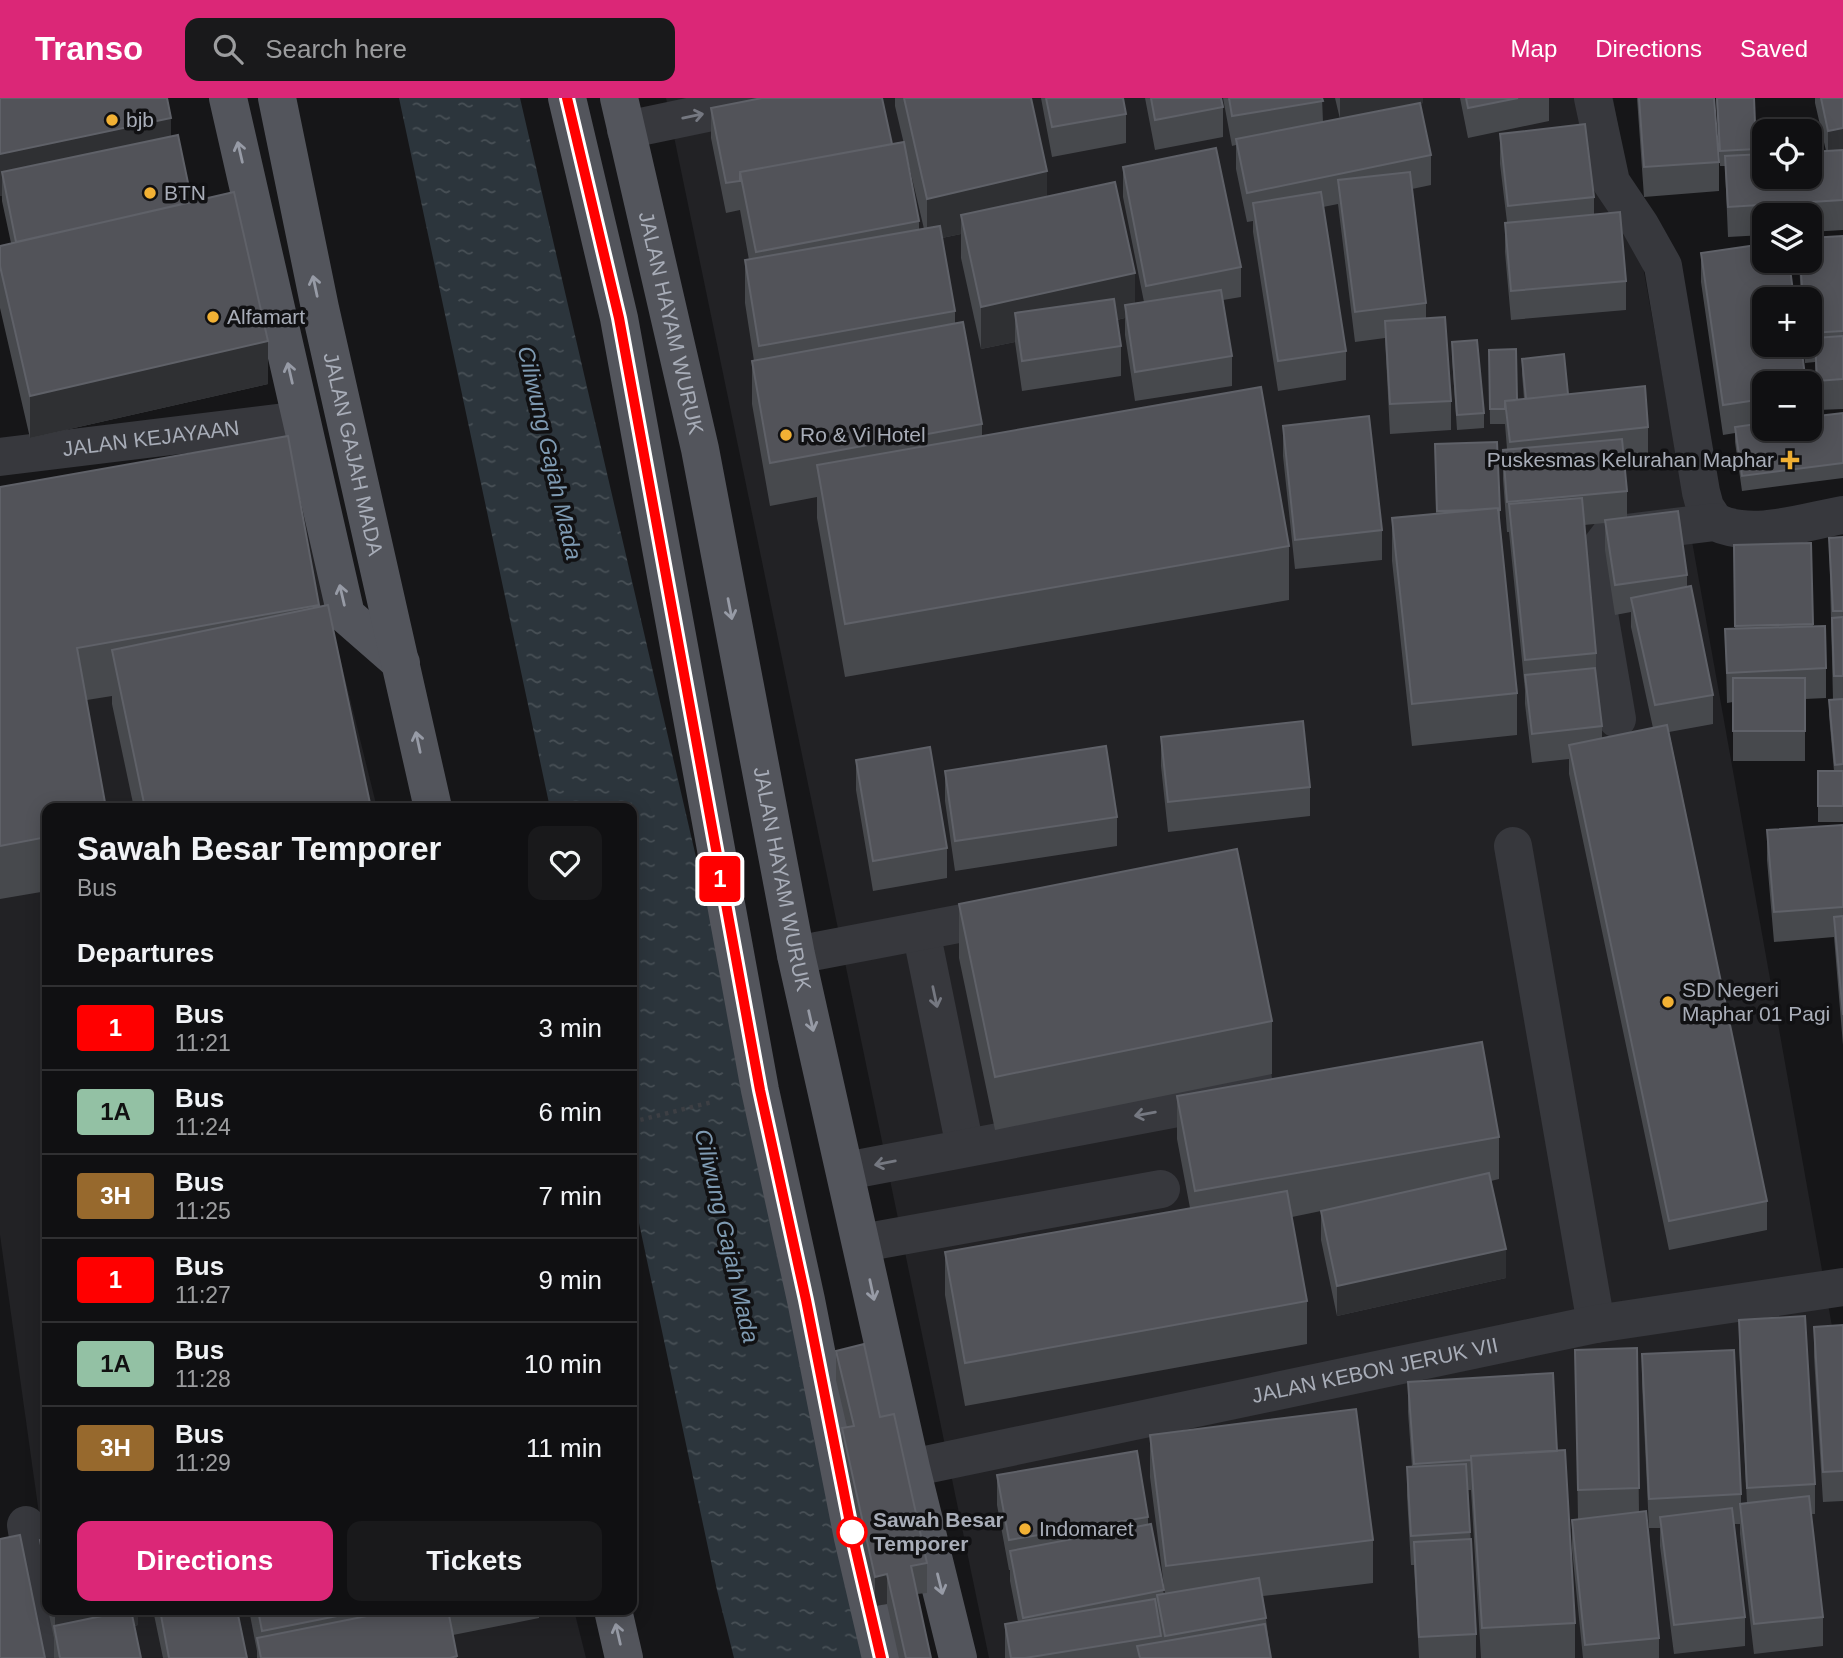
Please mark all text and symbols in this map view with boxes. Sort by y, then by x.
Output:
search box [185,18,675,81]
text: Transo [35,30,143,67]
icon: search [209,30,247,68]
text: Search here [265,34,407,64]
text: Map [1511,35,1557,62]
text: Directions [1595,35,1702,62]
text: Saved [1740,35,1808,62]
place label: bjb [126,108,154,131]
one-way arrow [681,108,704,122]
marker: bjb [104,112,120,128]
map controls [1752,119,1822,441]
button: locate [1752,119,1822,189]
one-way arrow [233,141,246,164]
place label: BTN [164,181,206,204]
marker: BTN [142,185,158,201]
button: layers [1752,203,1822,273]
street label: JALAN HAYAM WURUK [635,209,708,437]
one-way arrow [308,275,322,298]
button: + [1752,287,1822,357]
place label: Alfamart [227,305,305,328]
marker: Alfamart [205,309,221,325]
water label: Ciliwung Gajah Mada [513,344,587,562]
street label: JALAN GAJAH MADA [319,350,388,558]
one-way arrow [283,363,296,385]
button: − [1752,371,1822,441]
street label: JALAN KEJAYAAN [61,416,240,460]
place label: Ro & Vi Hotel [800,423,926,446]
marker: Ro & Vi Hotel [778,427,794,443]
place label: Puskesmas Kelurahan Maphar [1487,448,1774,471]
marker: Puskesmas Kelurahan Maphar [1780,450,1800,470]
one-way arrow [335,584,348,607]
one-way arrow [724,597,737,620]
one-way arrow [411,731,425,754]
street label: JALAN HAYAM WURUK [750,765,816,993]
button: heart [528,826,602,900]
text: Sawah Besar Temporer [77,830,441,867]
line badge: 1 [697,856,743,902]
text: 1 [713,865,727,892]
text: Bus [77,875,117,901]
text: Departures [77,938,214,968]
place label: SD Negeri Maphar 01 Pagi [1682,978,1830,1025]
one-way arrow [928,985,942,1008]
marker: SD Negeri Maphar 01 Pagi [1660,994,1676,1010]
text: Bus [175,999,224,1029]
one-way arrow [805,1009,818,1032]
text: 3 min [538,1013,602,1043]
text: 1 [109,1014,122,1041]
text: 11:21 [175,1030,231,1056]
text: Bus [175,1083,224,1113]
text: 6 min [538,1097,602,1127]
text: 1A [100,1098,131,1125]
one-way arrow [1134,1108,1157,1122]
text: 11:24 [175,1114,231,1140]
water label: Ciliwung Gajah Mada [690,1127,764,1345]
one-way arrow [874,1157,896,1170]
text: Bus [175,1167,224,1197]
text: 7 min [538,1181,602,1211]
text: 3H [100,1182,131,1209]
text: 11:25 [175,1198,231,1224]
text: Bus [175,1251,224,1281]
text: 9 min [538,1265,602,1295]
text: 1 [109,1266,122,1293]
one-way arrow [866,1278,880,1301]
text: 11:27 [175,1282,231,1308]
street label: JALAN KEBON JERUK VII [1250,1333,1500,1407]
text: Bus [175,1335,224,1365]
text: 10 min [524,1349,602,1379]
text: 1A [100,1350,131,1377]
text: 11:28 [175,1366,231,1392]
text: Bus [175,1419,224,1449]
text: 11 min [526,1433,602,1463]
text: 3H [100,1434,131,1461]
text: 11:29 [175,1450,231,1476]
place label: Sawah Besar Temporer [873,1508,1004,1555]
marker: Sawah Besar Temporer [837,1517,867,1547]
place label: Indomaret [1039,1517,1134,1540]
button: Directions [77,1521,333,1601]
button: Tickets [347,1521,602,1601]
marker: Indomaret [1017,1521,1033,1537]
one-way arrow [933,1572,947,1595]
one-way arrow [611,1623,624,1646]

